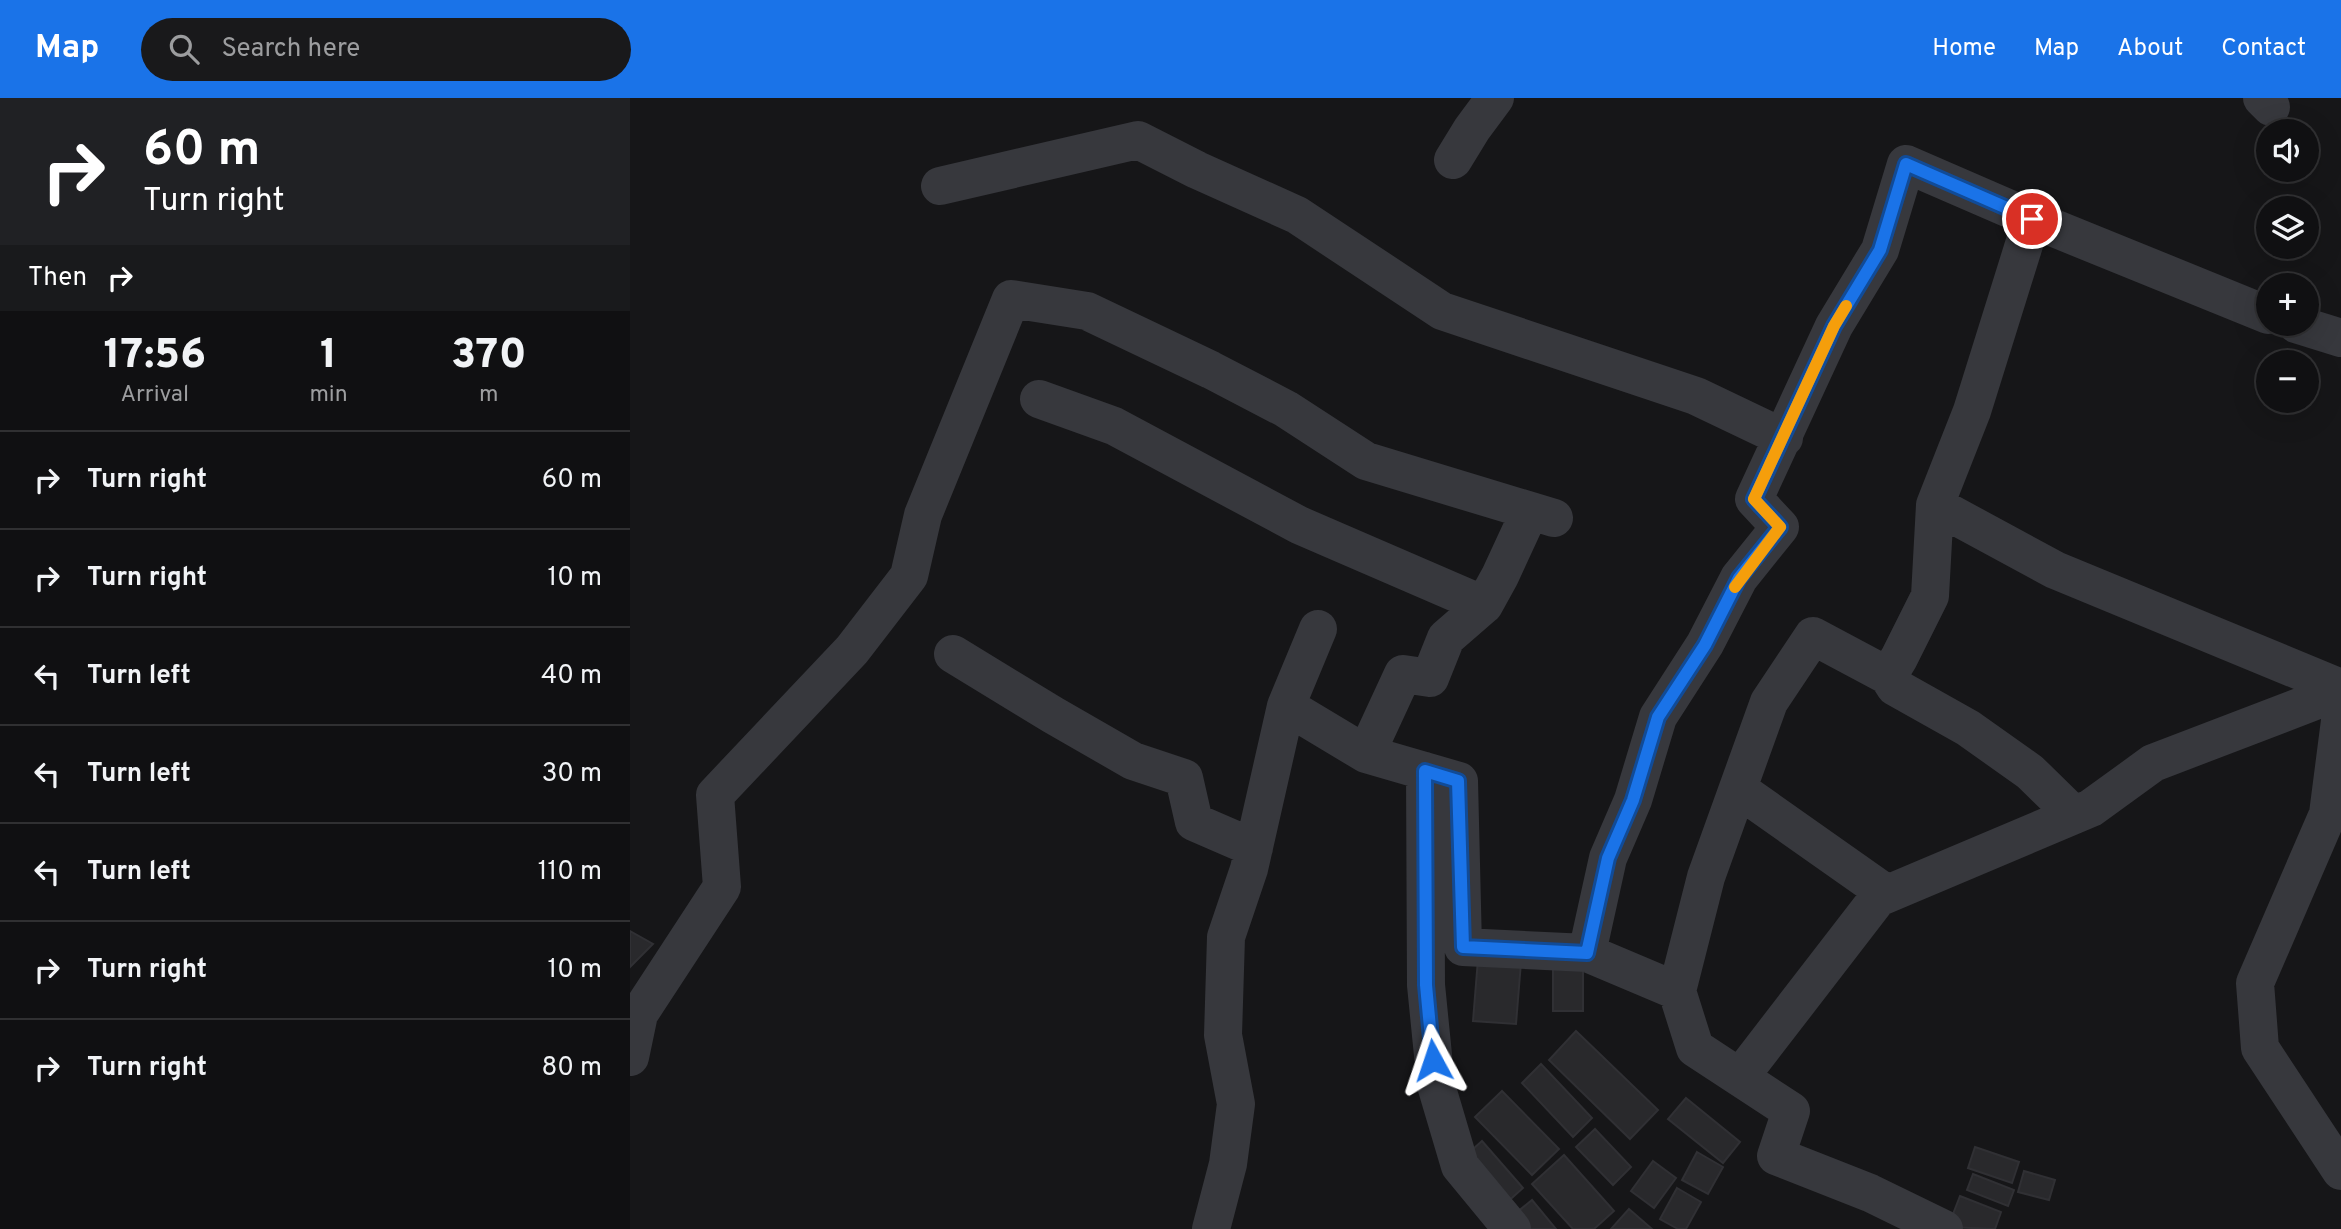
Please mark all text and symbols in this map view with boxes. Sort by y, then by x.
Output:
search box [141,18,631,81]
text: Map [35,28,99,70]
icon: search [165,30,203,68]
text: Search here [221,33,360,66]
text: Home [1932,34,1996,64]
text: Map [2034,34,2079,64]
text: About [2117,34,2183,64]
text: Contact [2221,34,2306,64]
map controls [2256,119,2319,413]
button: sound [2256,119,2319,182]
text: 60 m [143,121,261,183]
icon: right [28,126,119,217]
text: Turn right [143,182,285,222]
pin [2002,189,2062,249]
button: layers [2256,196,2319,259]
icon: arrive [2013,200,2051,238]
icon: right [101,259,139,297]
text: Then [28,262,87,295]
button: + [2256,273,2319,336]
text: 17:56 [103,330,206,383]
text: 1 [320,330,337,383]
text: 370 [451,330,527,383]
button: − [2256,350,2319,413]
text: Arrival [120,381,189,410]
text: min [309,381,348,410]
text: m [479,381,499,410]
icon: right [28,461,66,499]
text: Turn right [87,464,207,497]
text: 60 m [542,464,602,497]
icon: right [28,559,66,597]
text: Turn right [87,562,207,595]
text: 10 m [547,562,602,595]
icon: left [28,657,66,695]
text: Turn left [87,660,191,693]
text: 40 m [541,660,602,693]
icon: left [28,755,66,793]
text: Turn left [87,758,191,791]
text: 30 m [542,758,602,791]
icon: left [28,853,66,891]
text: Turn left [87,856,191,889]
text: 110 m [538,856,602,889]
icon: right [28,951,66,989]
text: Turn right [87,954,207,987]
text: 10 m [547,954,602,987]
position arrow [1396,1023,1470,1097]
icon: right [28,1049,66,1087]
text: Turn right [87,1052,207,1085]
text: 80 m [542,1052,602,1085]

